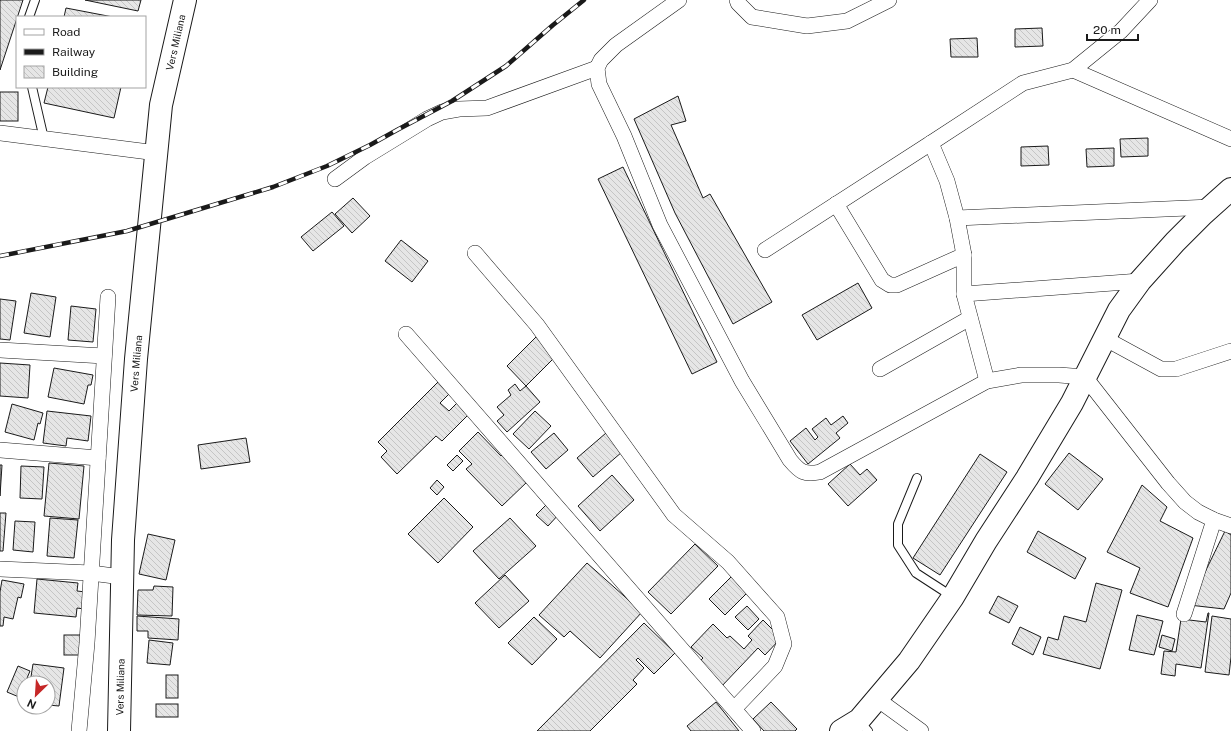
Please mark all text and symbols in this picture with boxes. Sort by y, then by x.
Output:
street label: Vers Miliana [163,13,188,71]
legend [16,16,146,88]
scale bar [1087,16,1138,42]
text: 20 m [1093,23,1121,37]
text: Road [52,25,80,39]
text: Railway [52,45,96,59]
text: Building [52,65,98,79]
street label: Vers Miliana [128,335,144,392]
street label: Vers Miliana [113,658,127,716]
north arrow [16,675,56,715]
text: N [25,697,38,711]

